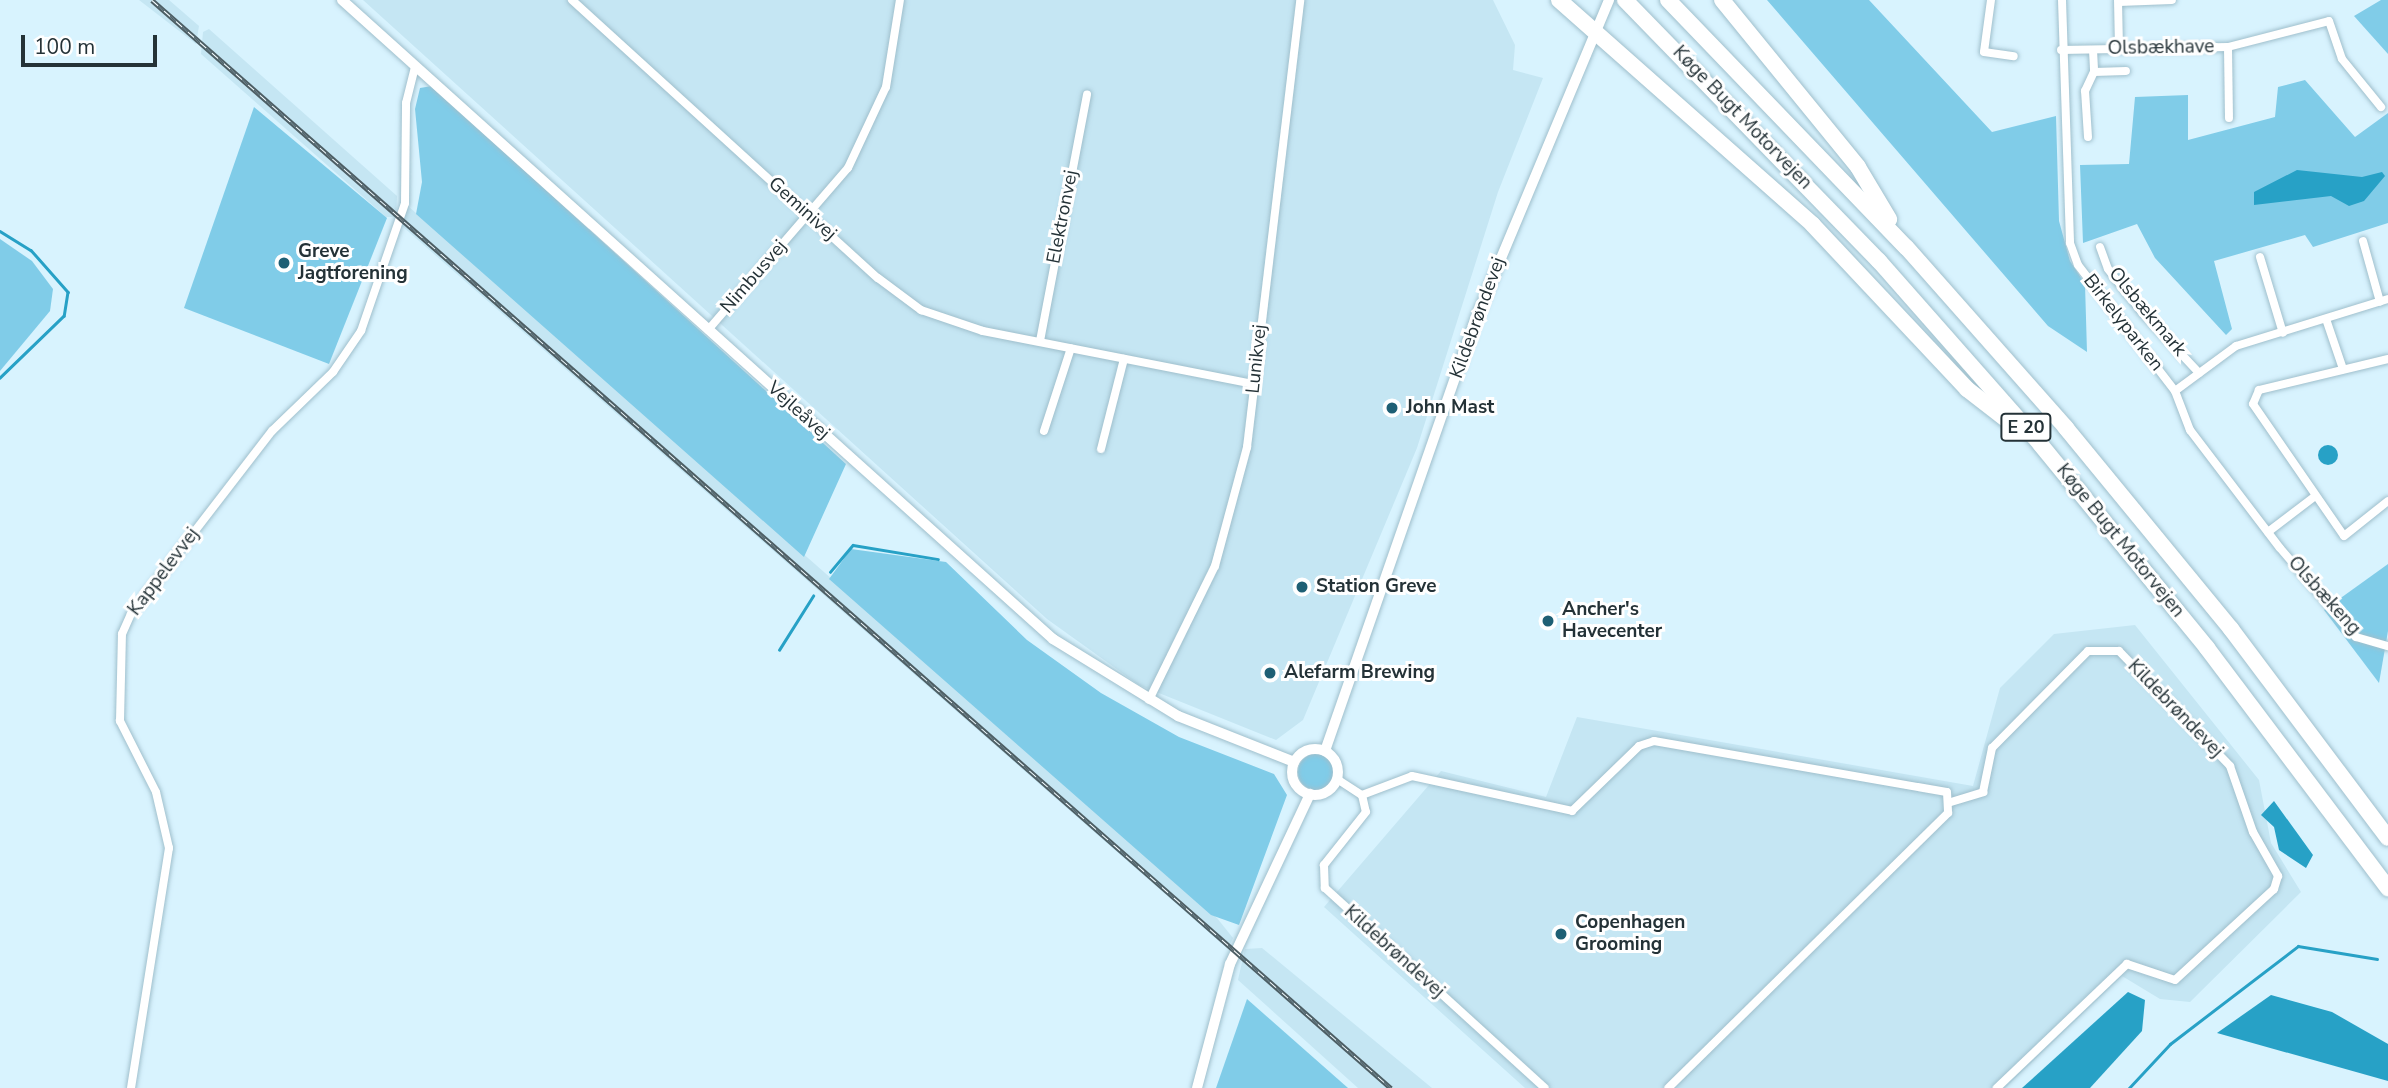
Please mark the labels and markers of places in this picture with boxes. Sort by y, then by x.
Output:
place label: Greve Jagtforening [298,241,408,285]
marker: Greve Jagtforening [276,255,292,271]
place label: John Mast [1406,397,1494,419]
marker: John Mast [1384,400,1400,416]
place label: Station Greve [1316,576,1436,598]
marker: Station Greve [1294,579,1310,595]
place label: Ancher's Havecenter [1562,599,1662,643]
marker: Ancher's Havecenter [1540,613,1556,629]
place label: Alefarm Brewing [1284,662,1435,684]
marker: Alefarm Brewing [1262,665,1278,681]
place label: Copenhagen Grooming [1575,912,1685,956]
marker: Copenhagen Grooming [1553,926,1569,942]

